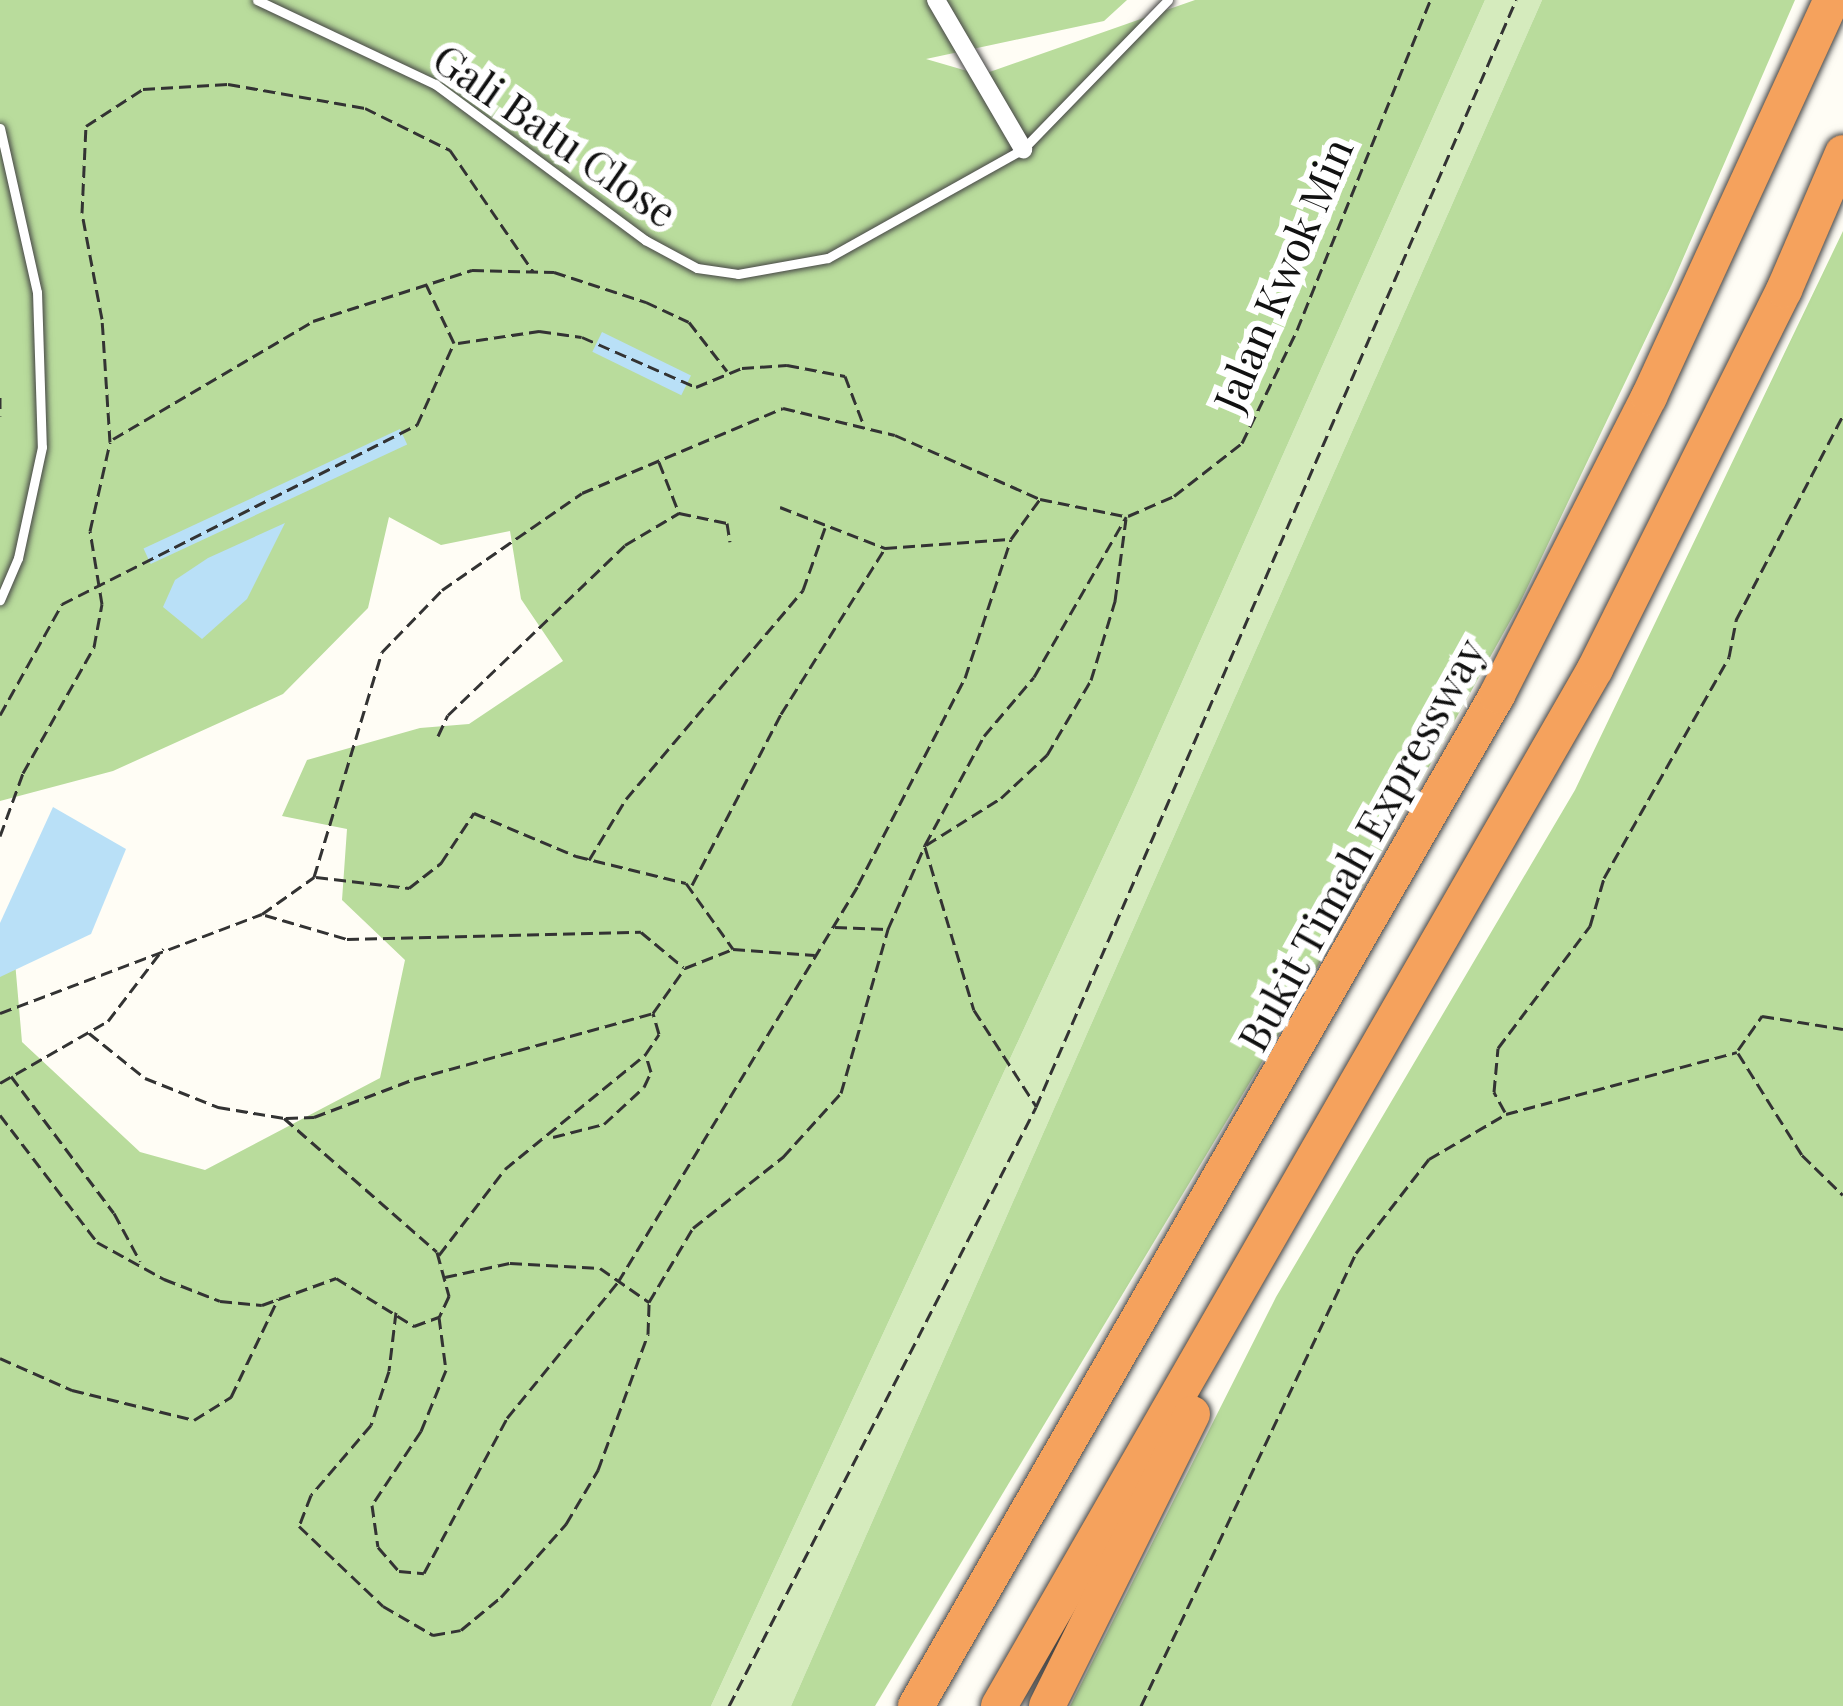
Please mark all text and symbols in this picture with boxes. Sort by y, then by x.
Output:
street label: Gali Batu Close [425,32,687,236]
street label: Jalan Kwok Min [1202,130,1362,418]
street label: Bukit Timah Expressway [1225,628,1495,1060]

